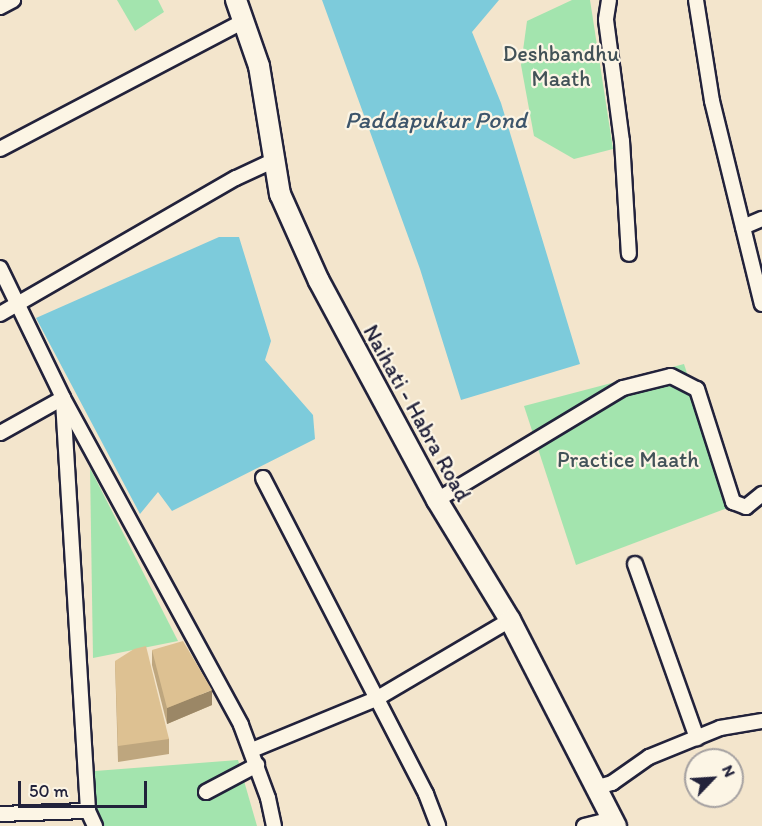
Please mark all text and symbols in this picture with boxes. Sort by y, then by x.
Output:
park label: Deshbandhu Maath [503,40,619,92]
water label: Paddapukur Pond [345,106,527,134]
street label: Naihati - Habra Road [358,320,476,506]
park label: Practice Maath [557,447,699,473]
north arrow [684,748,744,808]
text: N [718,762,740,780]
scale bar [21,769,150,807]
text: 50 m [29,780,69,802]

